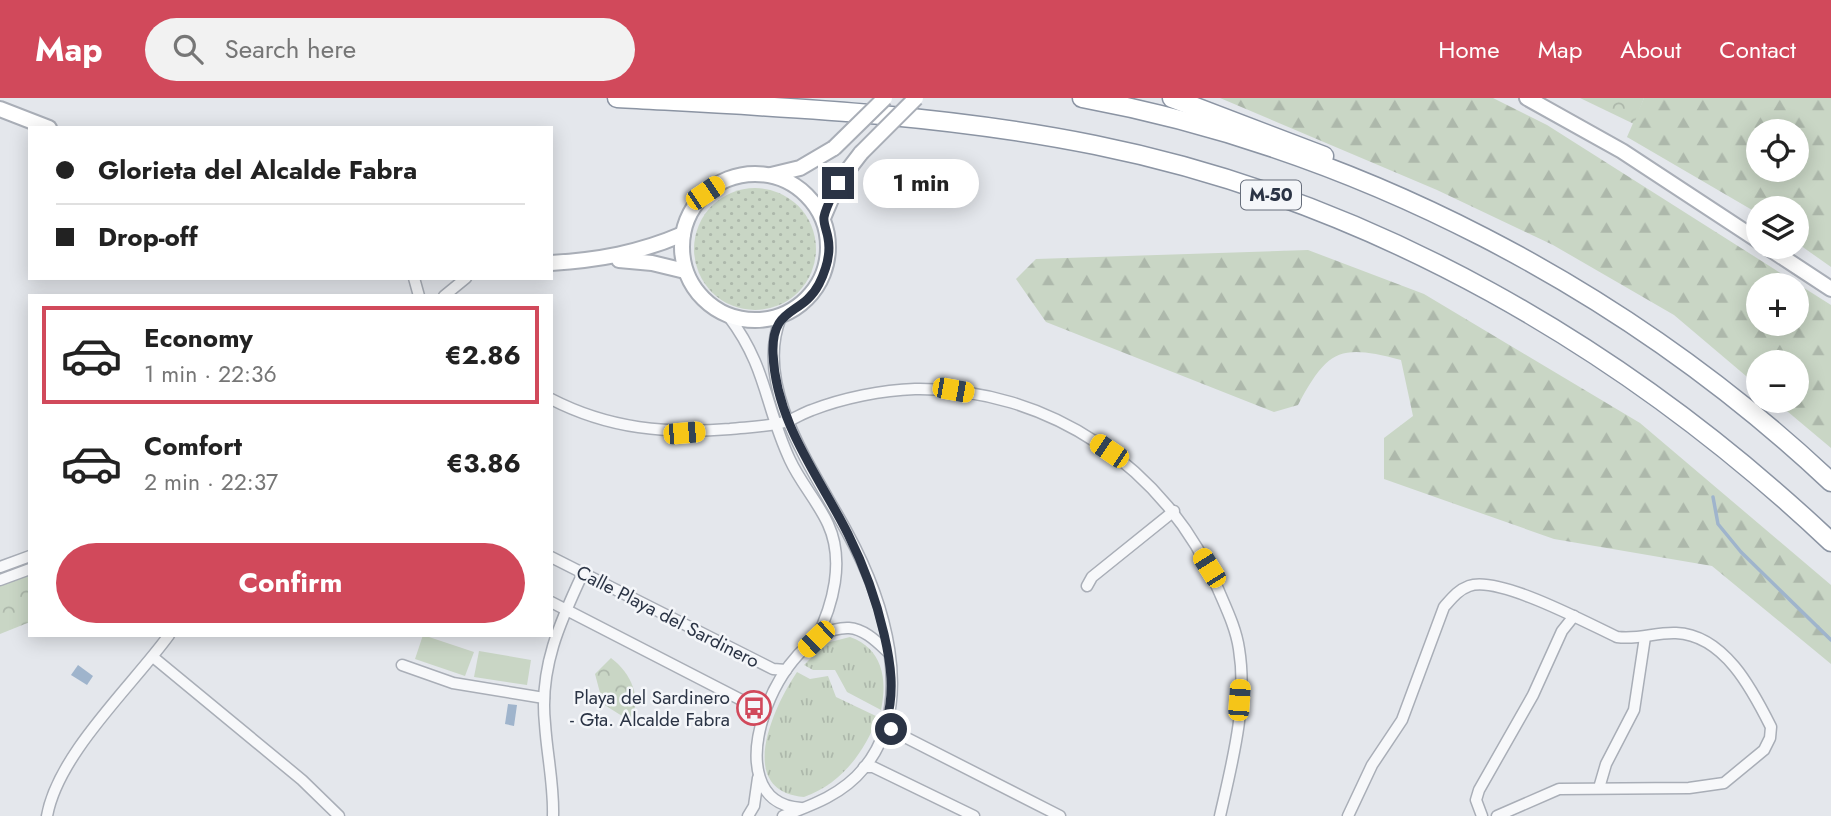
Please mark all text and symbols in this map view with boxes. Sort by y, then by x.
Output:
search box [145,18,635,81]
text: Map [35,26,103,73]
icon: search [169,30,207,68]
text: Search here [225,30,356,68]
text: Home [1438,32,1500,67]
text: Map [1538,32,1582,67]
text: About [1620,32,1681,67]
text: Contact [1719,32,1796,67]
map controls [1746,119,1809,413]
button: locate [1746,119,1809,182]
text: Glorieta del Alcalde Fabra [98,151,417,189]
callout: 1 min [862,158,978,208]
text: 1 min [892,166,950,200]
route end [822,167,854,199]
car [682,173,729,213]
road number: M-50 [1241,180,1301,210]
button: layers [1746,196,1809,259]
text: Drop-off [98,218,198,256]
button: + [1746,273,1809,336]
text: Economy [144,319,253,357]
icon: car [60,324,123,387]
text: €2.86 [445,336,521,374]
button: − [1746,350,1809,413]
text: 1 min · 22:36 [144,357,277,391]
car [931,376,976,404]
car [663,421,706,445]
text: Comfort [144,427,242,465]
car [1086,431,1133,471]
icon: car [60,432,123,495]
text: €3.86 [446,444,521,482]
text: 2 min · 22:37 [144,465,278,499]
button: Confirm [56,543,525,623]
car [1189,545,1230,591]
street label: Calle Playa del Sardinero [572,558,764,674]
car [794,617,839,661]
car [1228,678,1251,722]
place label: Playa del Sardinero - Gta. Alcalde Fabra [570,684,730,733]
bus stop icon: Playa del Sardinero - Gta. Alcalde Fabra [735,689,773,727]
route start [875,713,907,745]

